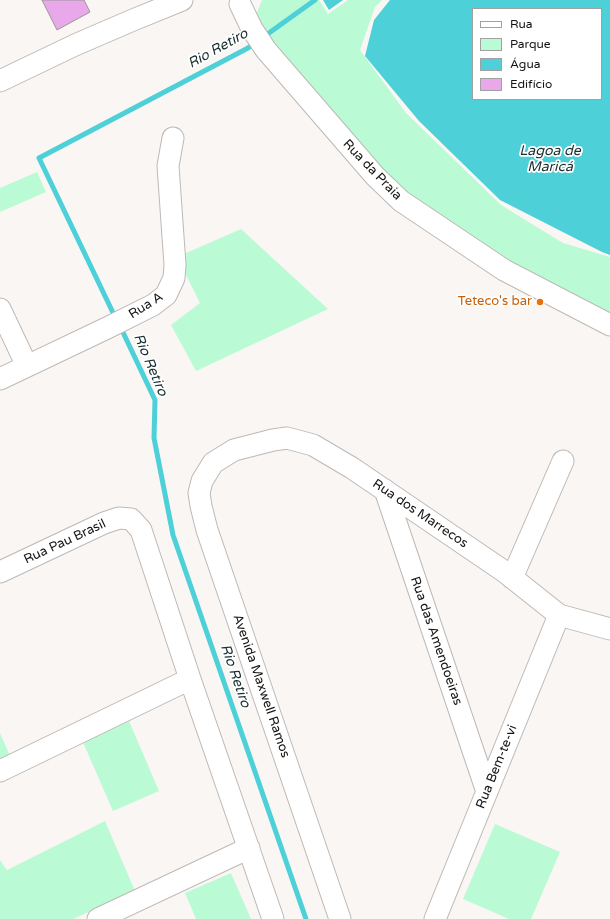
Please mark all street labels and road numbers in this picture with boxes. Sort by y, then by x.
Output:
street label: Rua da Praia [339,136,405,204]
street label: Rua A [126,289,166,323]
street label: Rua dos Marrecos [369,476,471,552]
street label: Rua Pau Brasil [21,516,109,568]
street label: Rua das Amendoeiras [407,575,465,707]
street label: Avenida Maxwell Ramos [229,612,293,760]
street label: Rua Bem-te-vi [473,723,521,811]

